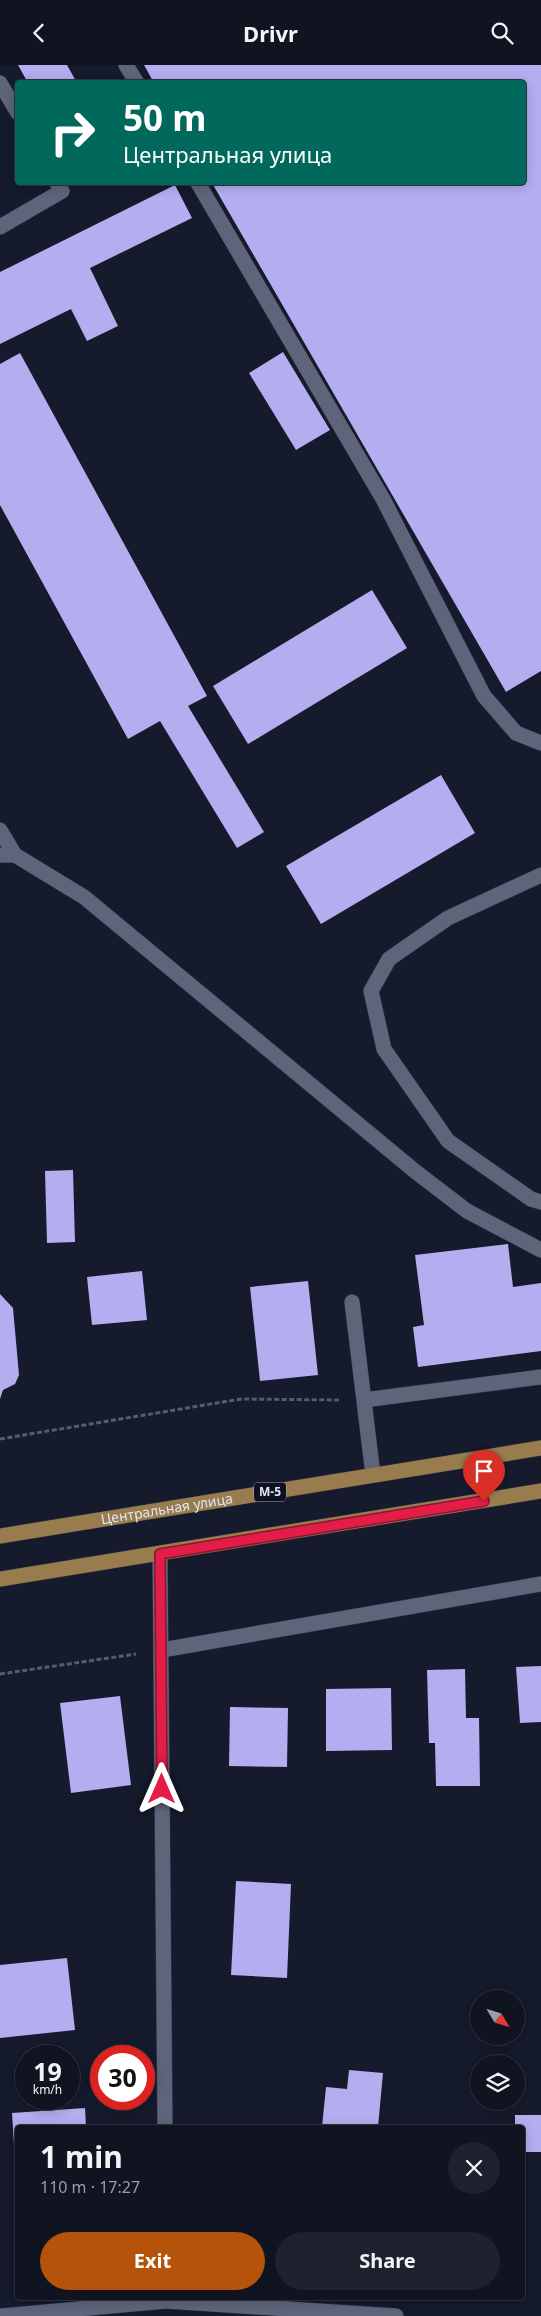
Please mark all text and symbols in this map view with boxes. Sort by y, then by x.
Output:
text: Drivr [243,18,298,48]
icon: back [25,19,53,47]
icon: search [488,19,516,47]
text: 50 m [123,94,206,141]
icon: right [40,100,105,165]
text: Центральная улица [123,139,332,169]
pin [463,1450,505,1501]
icon: arrive [470,1457,498,1485]
road number: М-5 [254,1483,286,1501]
street label: Центральная улица [99,1488,234,1528]
position arrow [135,1762,187,1814]
north arrow [470,1990,525,2045]
map controls [470,1990,525,2110]
speed limit sign: 30 [90,2045,155,2110]
text: 19 [33,2054,62,2088]
button: layers [470,2055,525,2110]
text: km/h [33,2081,62,2098]
text: 1 min [40,2136,123,2177]
button: close [448,2142,500,2194]
text: 110 m · 17:27 [40,2176,140,2198]
button: Exit [40,2232,265,2290]
button: Share [275,2232,500,2290]

